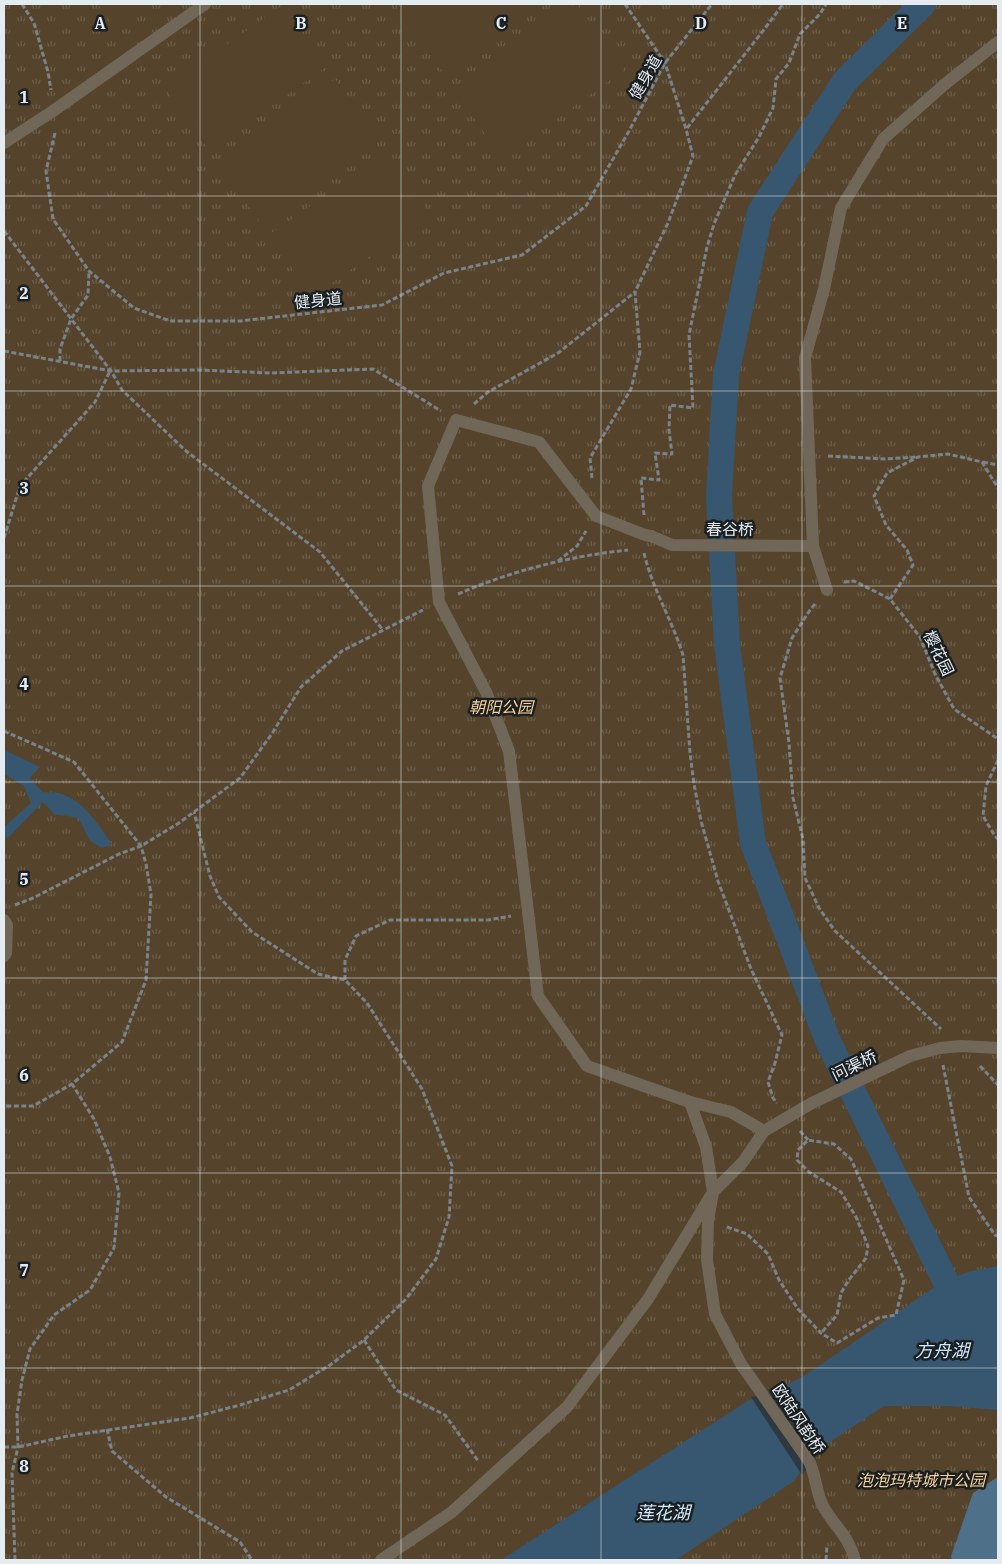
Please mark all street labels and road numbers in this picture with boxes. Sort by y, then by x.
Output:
street label: 健身道 [624,51,666,103]
street label: 健身道 [293,288,343,312]
street label: 春谷桥 [706,519,754,539]
street label: 樱花园 [919,627,959,679]
street label: 问渠桥 [828,1045,880,1085]
street label: 欧陆风韵桥 [768,1380,830,1458]

